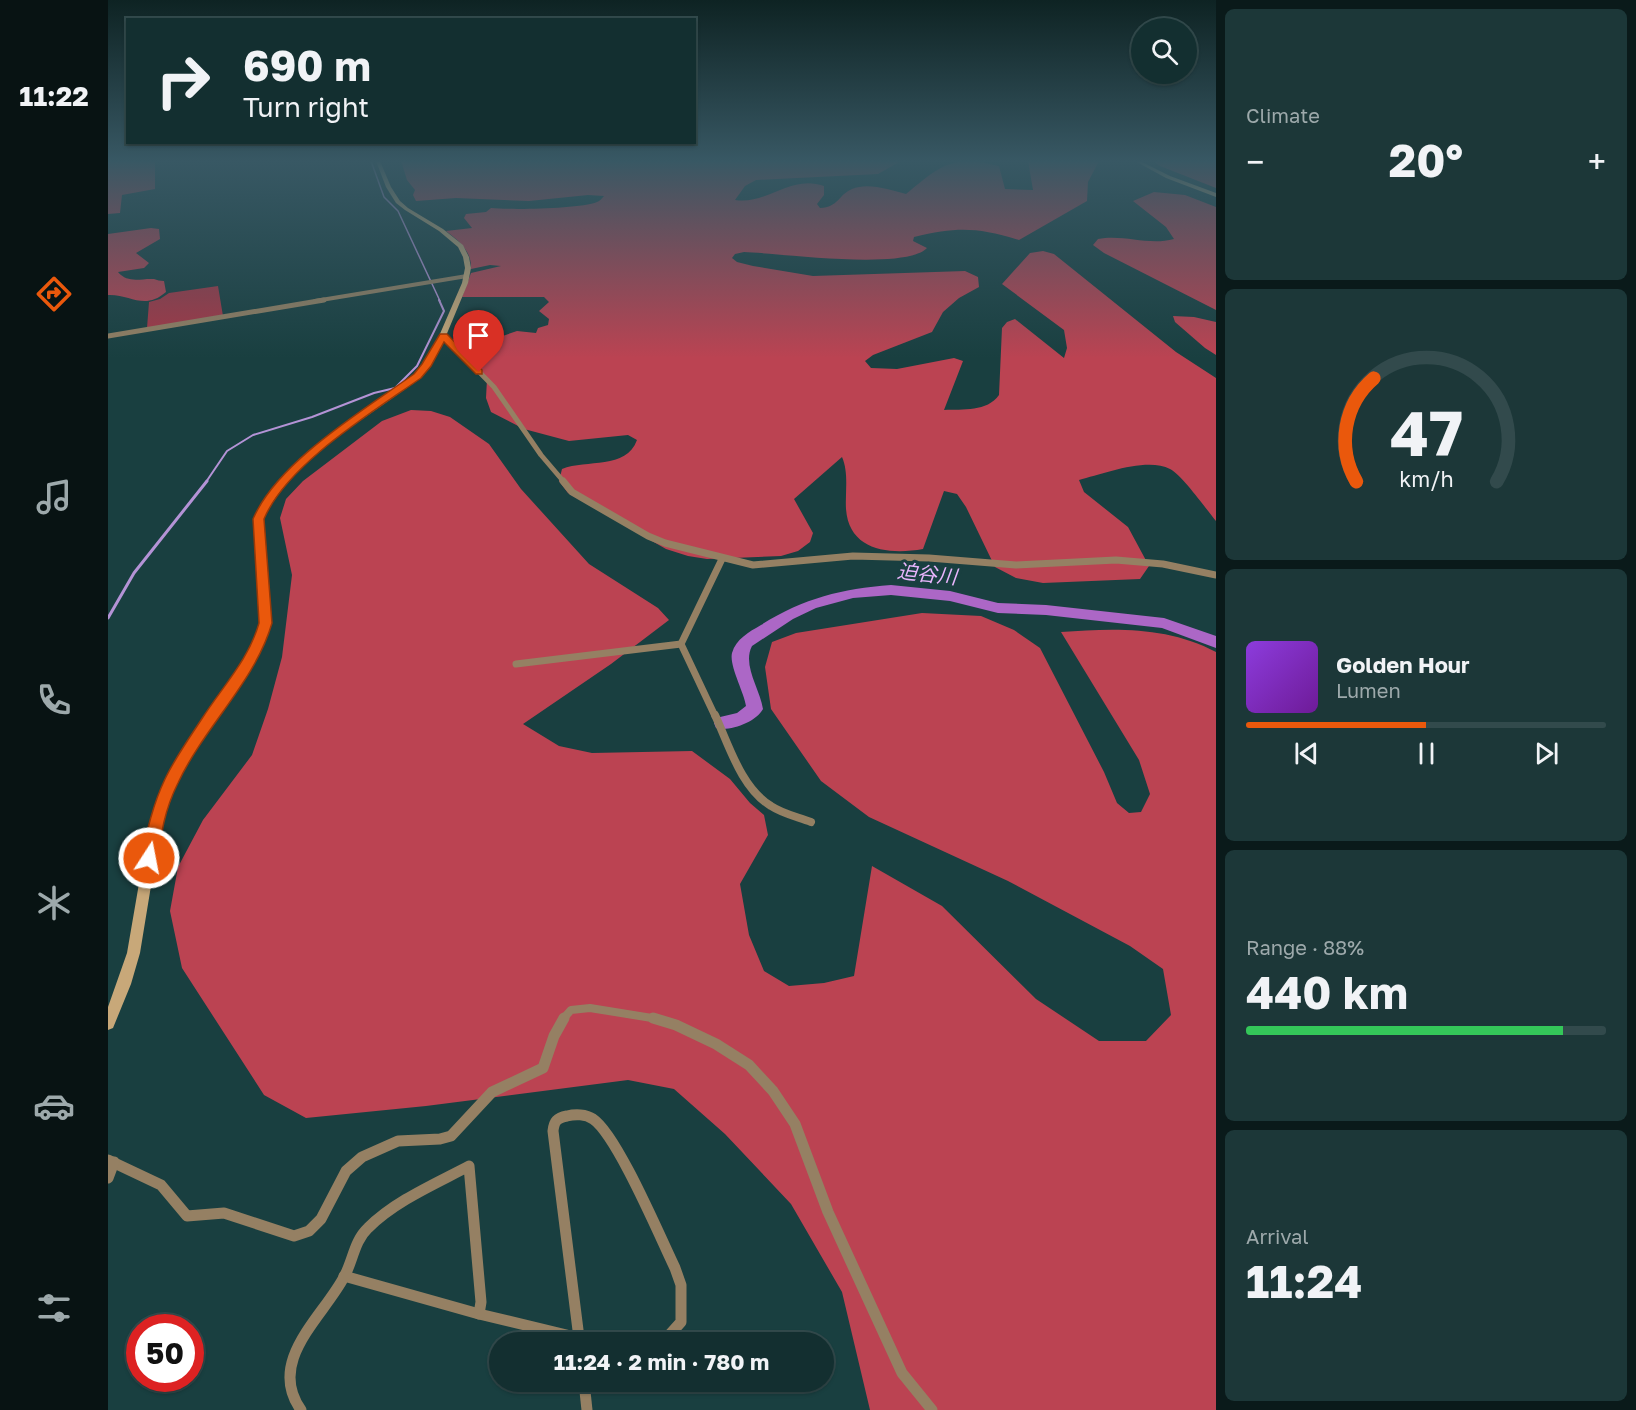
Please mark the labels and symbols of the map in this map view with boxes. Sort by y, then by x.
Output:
pin [453,310,504,372]
water label: 迫谷川 [896,558,960,588]
position arrow [117,826,181,890]
speed limit sign: 50 [126,1314,204,1392]

